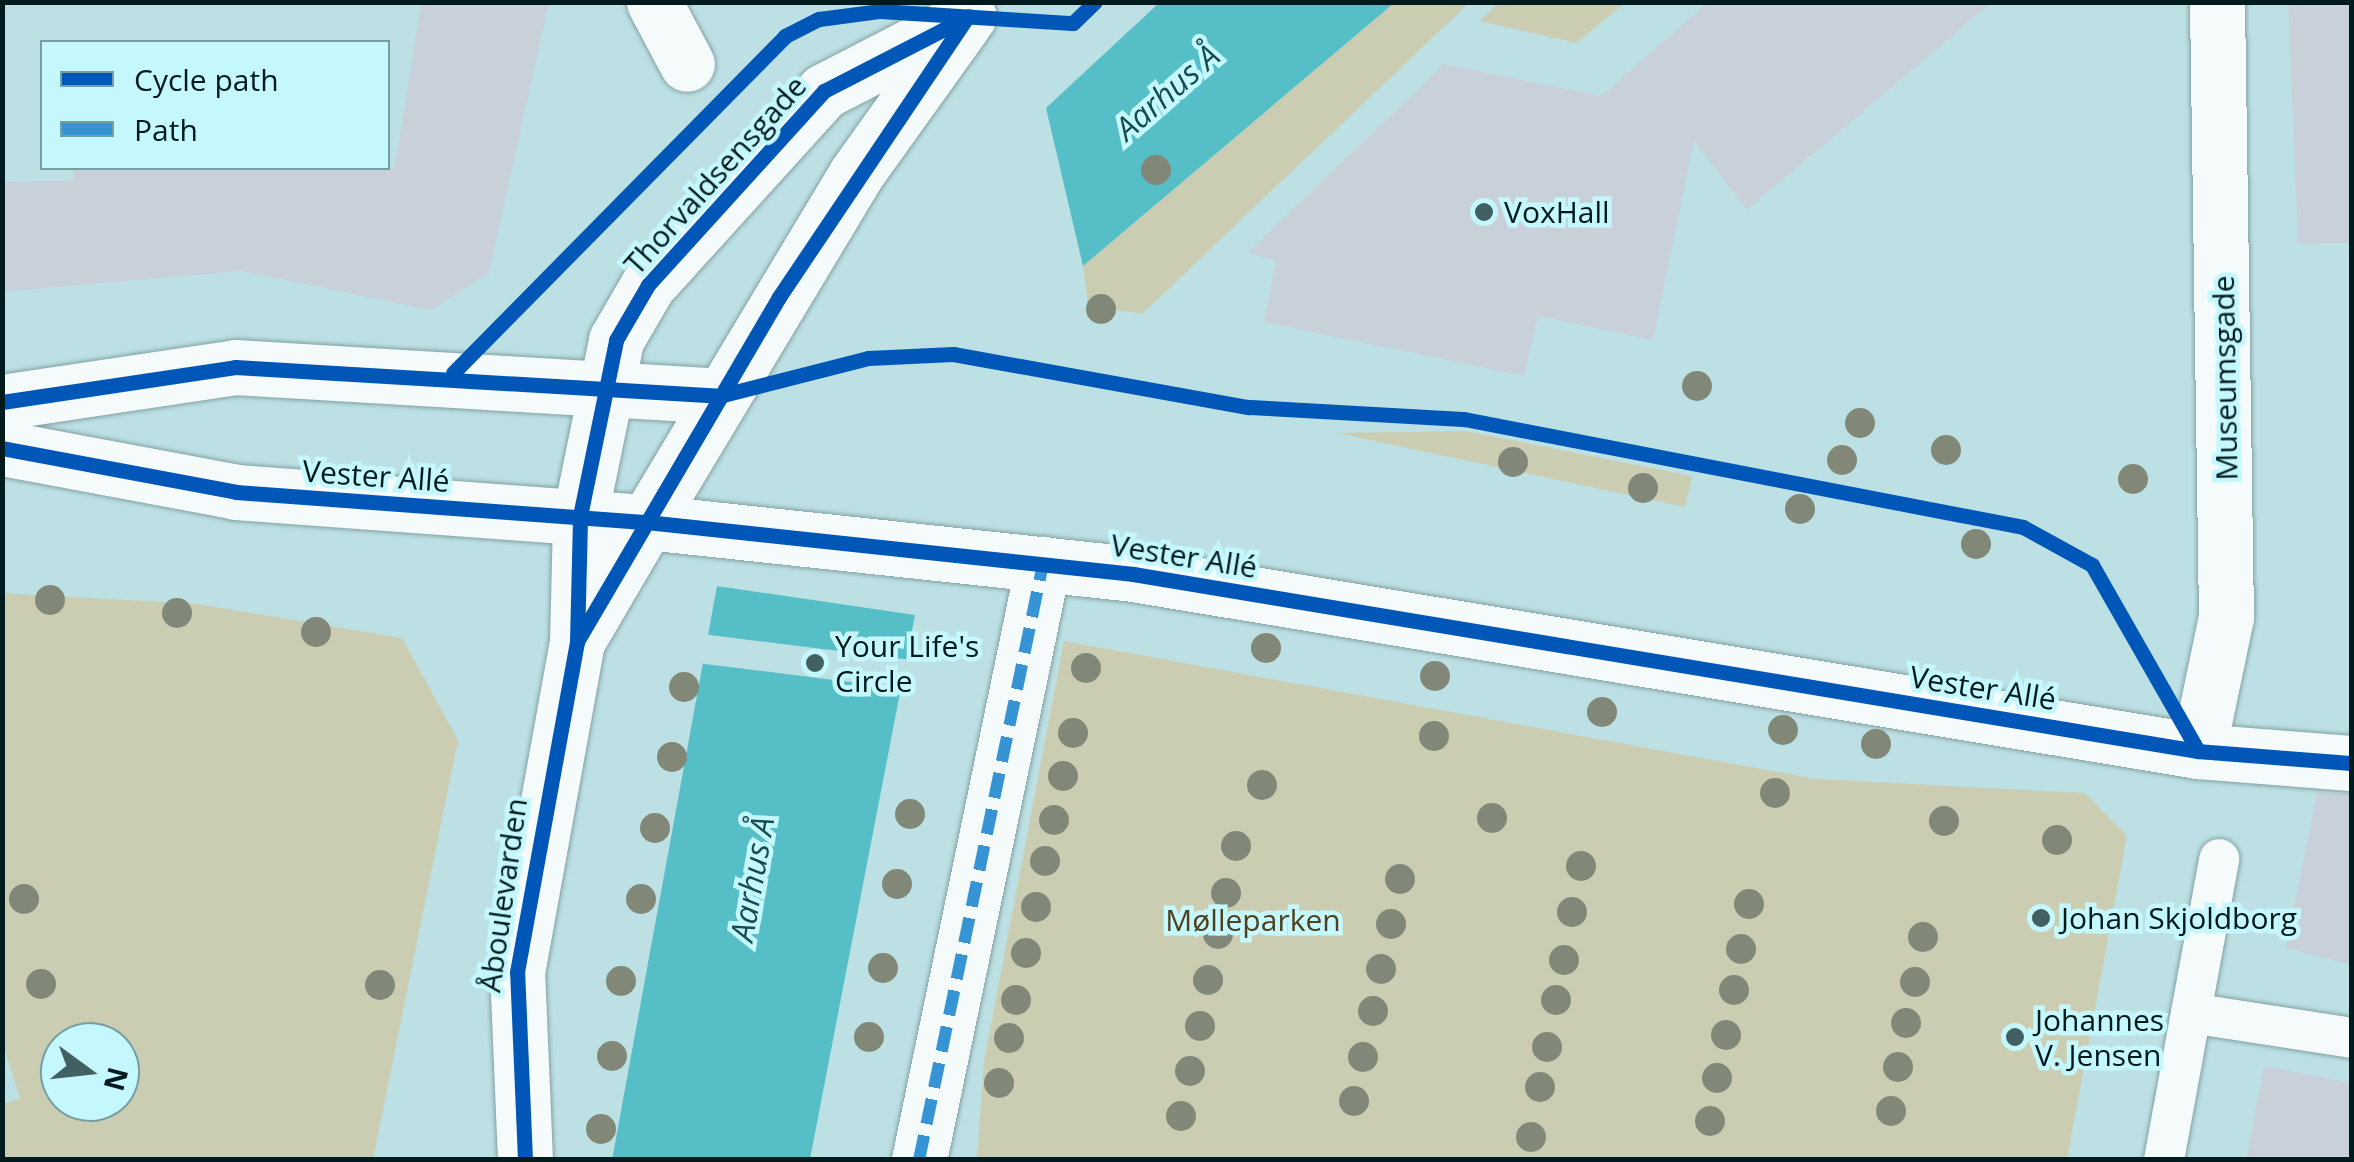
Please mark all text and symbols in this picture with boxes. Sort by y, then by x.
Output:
water label: Aarhus Å [1107,36,1227,148]
legend [40,40,390,170]
text: Cycle path [134,59,279,100]
street label: Thorvaldsensgade [616,68,814,282]
text: Path [134,109,198,150]
place label: VoxHall [1504,194,1610,230]
marker: VoxHall [1473,201,1495,223]
street label: Museumsgade [2205,275,2245,481]
street label: Vester Allé [301,453,451,499]
street label: Vester Allé [1108,527,1260,585]
place label: Your Life's Circle [835,628,979,698]
marker: Your Life's Circle [804,652,826,674]
street label: Vester Allé [1907,659,2059,717]
street label: Åboulevarden [472,796,534,994]
water label: Aarhus Å [722,814,782,944]
place label: Johan Skjoldborg [2061,900,2297,936]
park label: Mølleparken [1165,902,1341,938]
marker: Johan Skjoldborg [2030,907,2052,929]
place label: Johannes V. Jensen [2035,1002,2164,1072]
north arrow [40,1022,140,1122]
marker: Johannes V. Jensen [2004,1026,2026,1048]
text: N [96,1063,138,1095]

